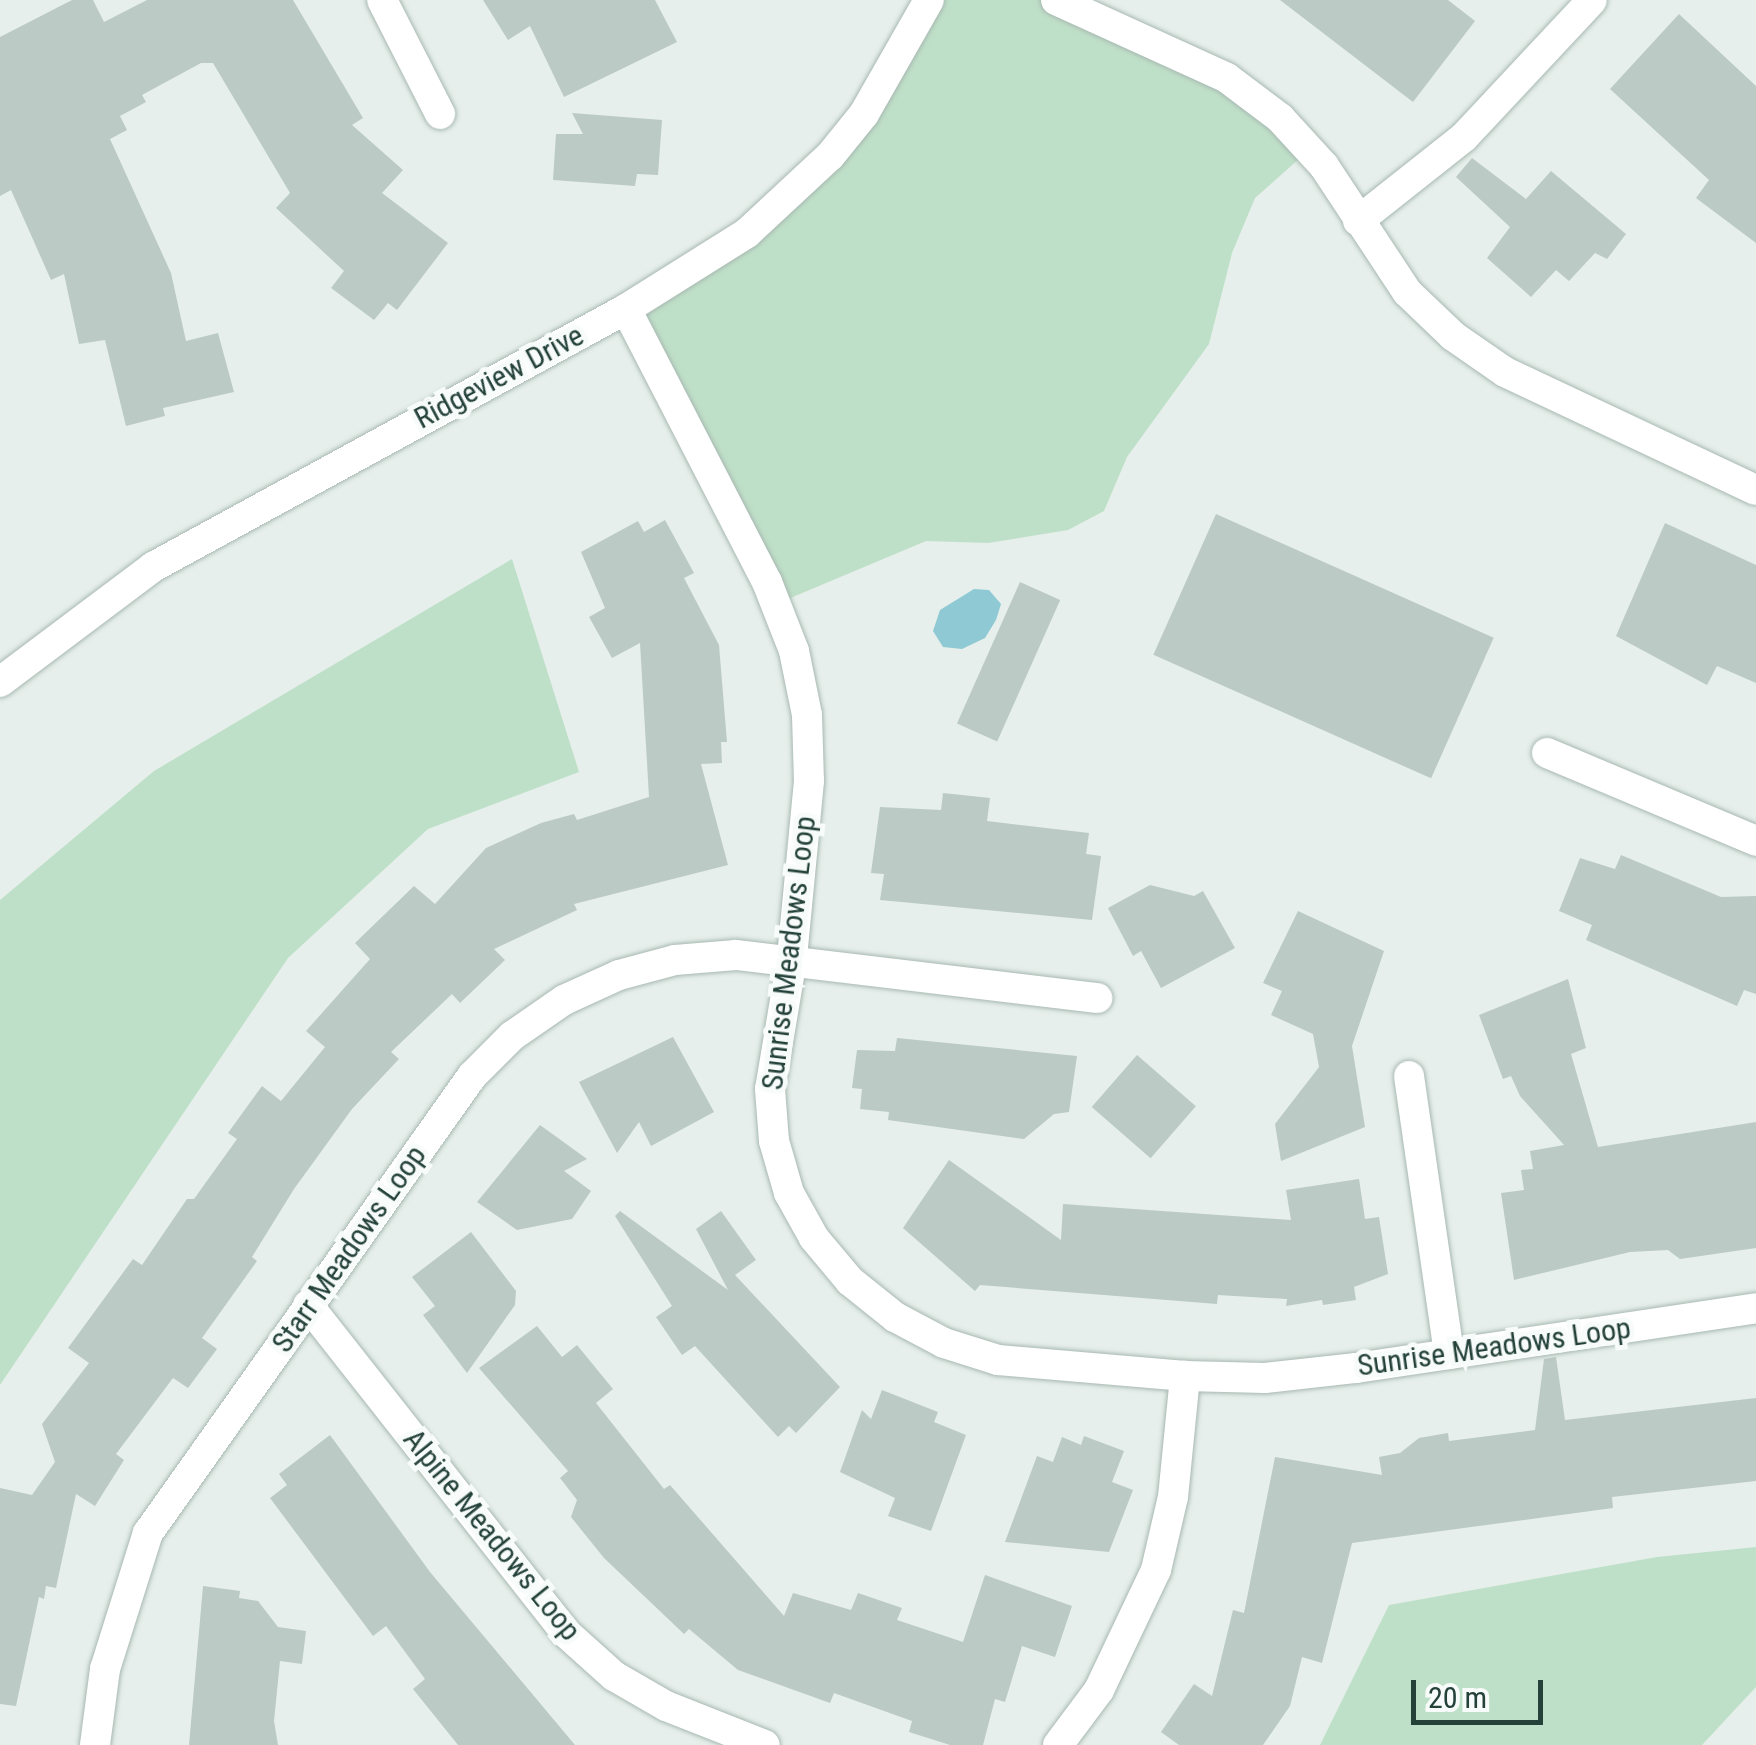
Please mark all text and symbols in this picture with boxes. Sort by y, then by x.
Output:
street label: Ridgeview Drive [408,317,590,437]
street label: Sunrise Meadows Loop [754,814,824,1092]
street label: Starr Meadows Loop [264,1139,434,1359]
street label: Sunrise Meadows Loop [1355,1310,1633,1384]
street label: Alpine Meadows Loop [396,1422,588,1648]
scale bar [1416,1660,1548,1722]
text: 20 m [1428,1680,1487,1715]

